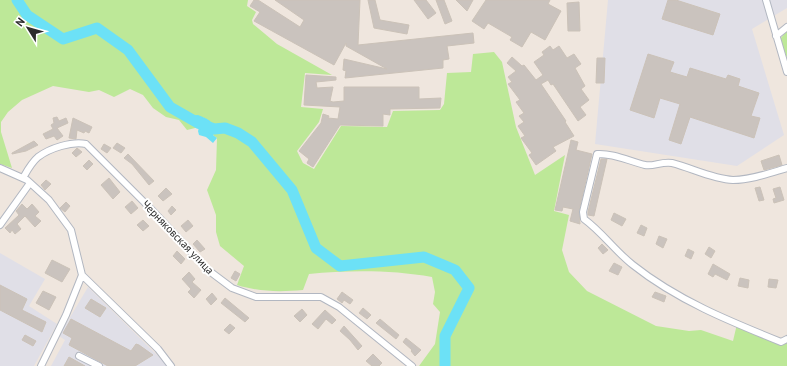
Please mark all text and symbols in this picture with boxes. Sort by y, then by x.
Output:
north arrow [8,8,48,48]
text: N [12,15,28,29]
street label: Черняковская улица [139,197,217,277]

